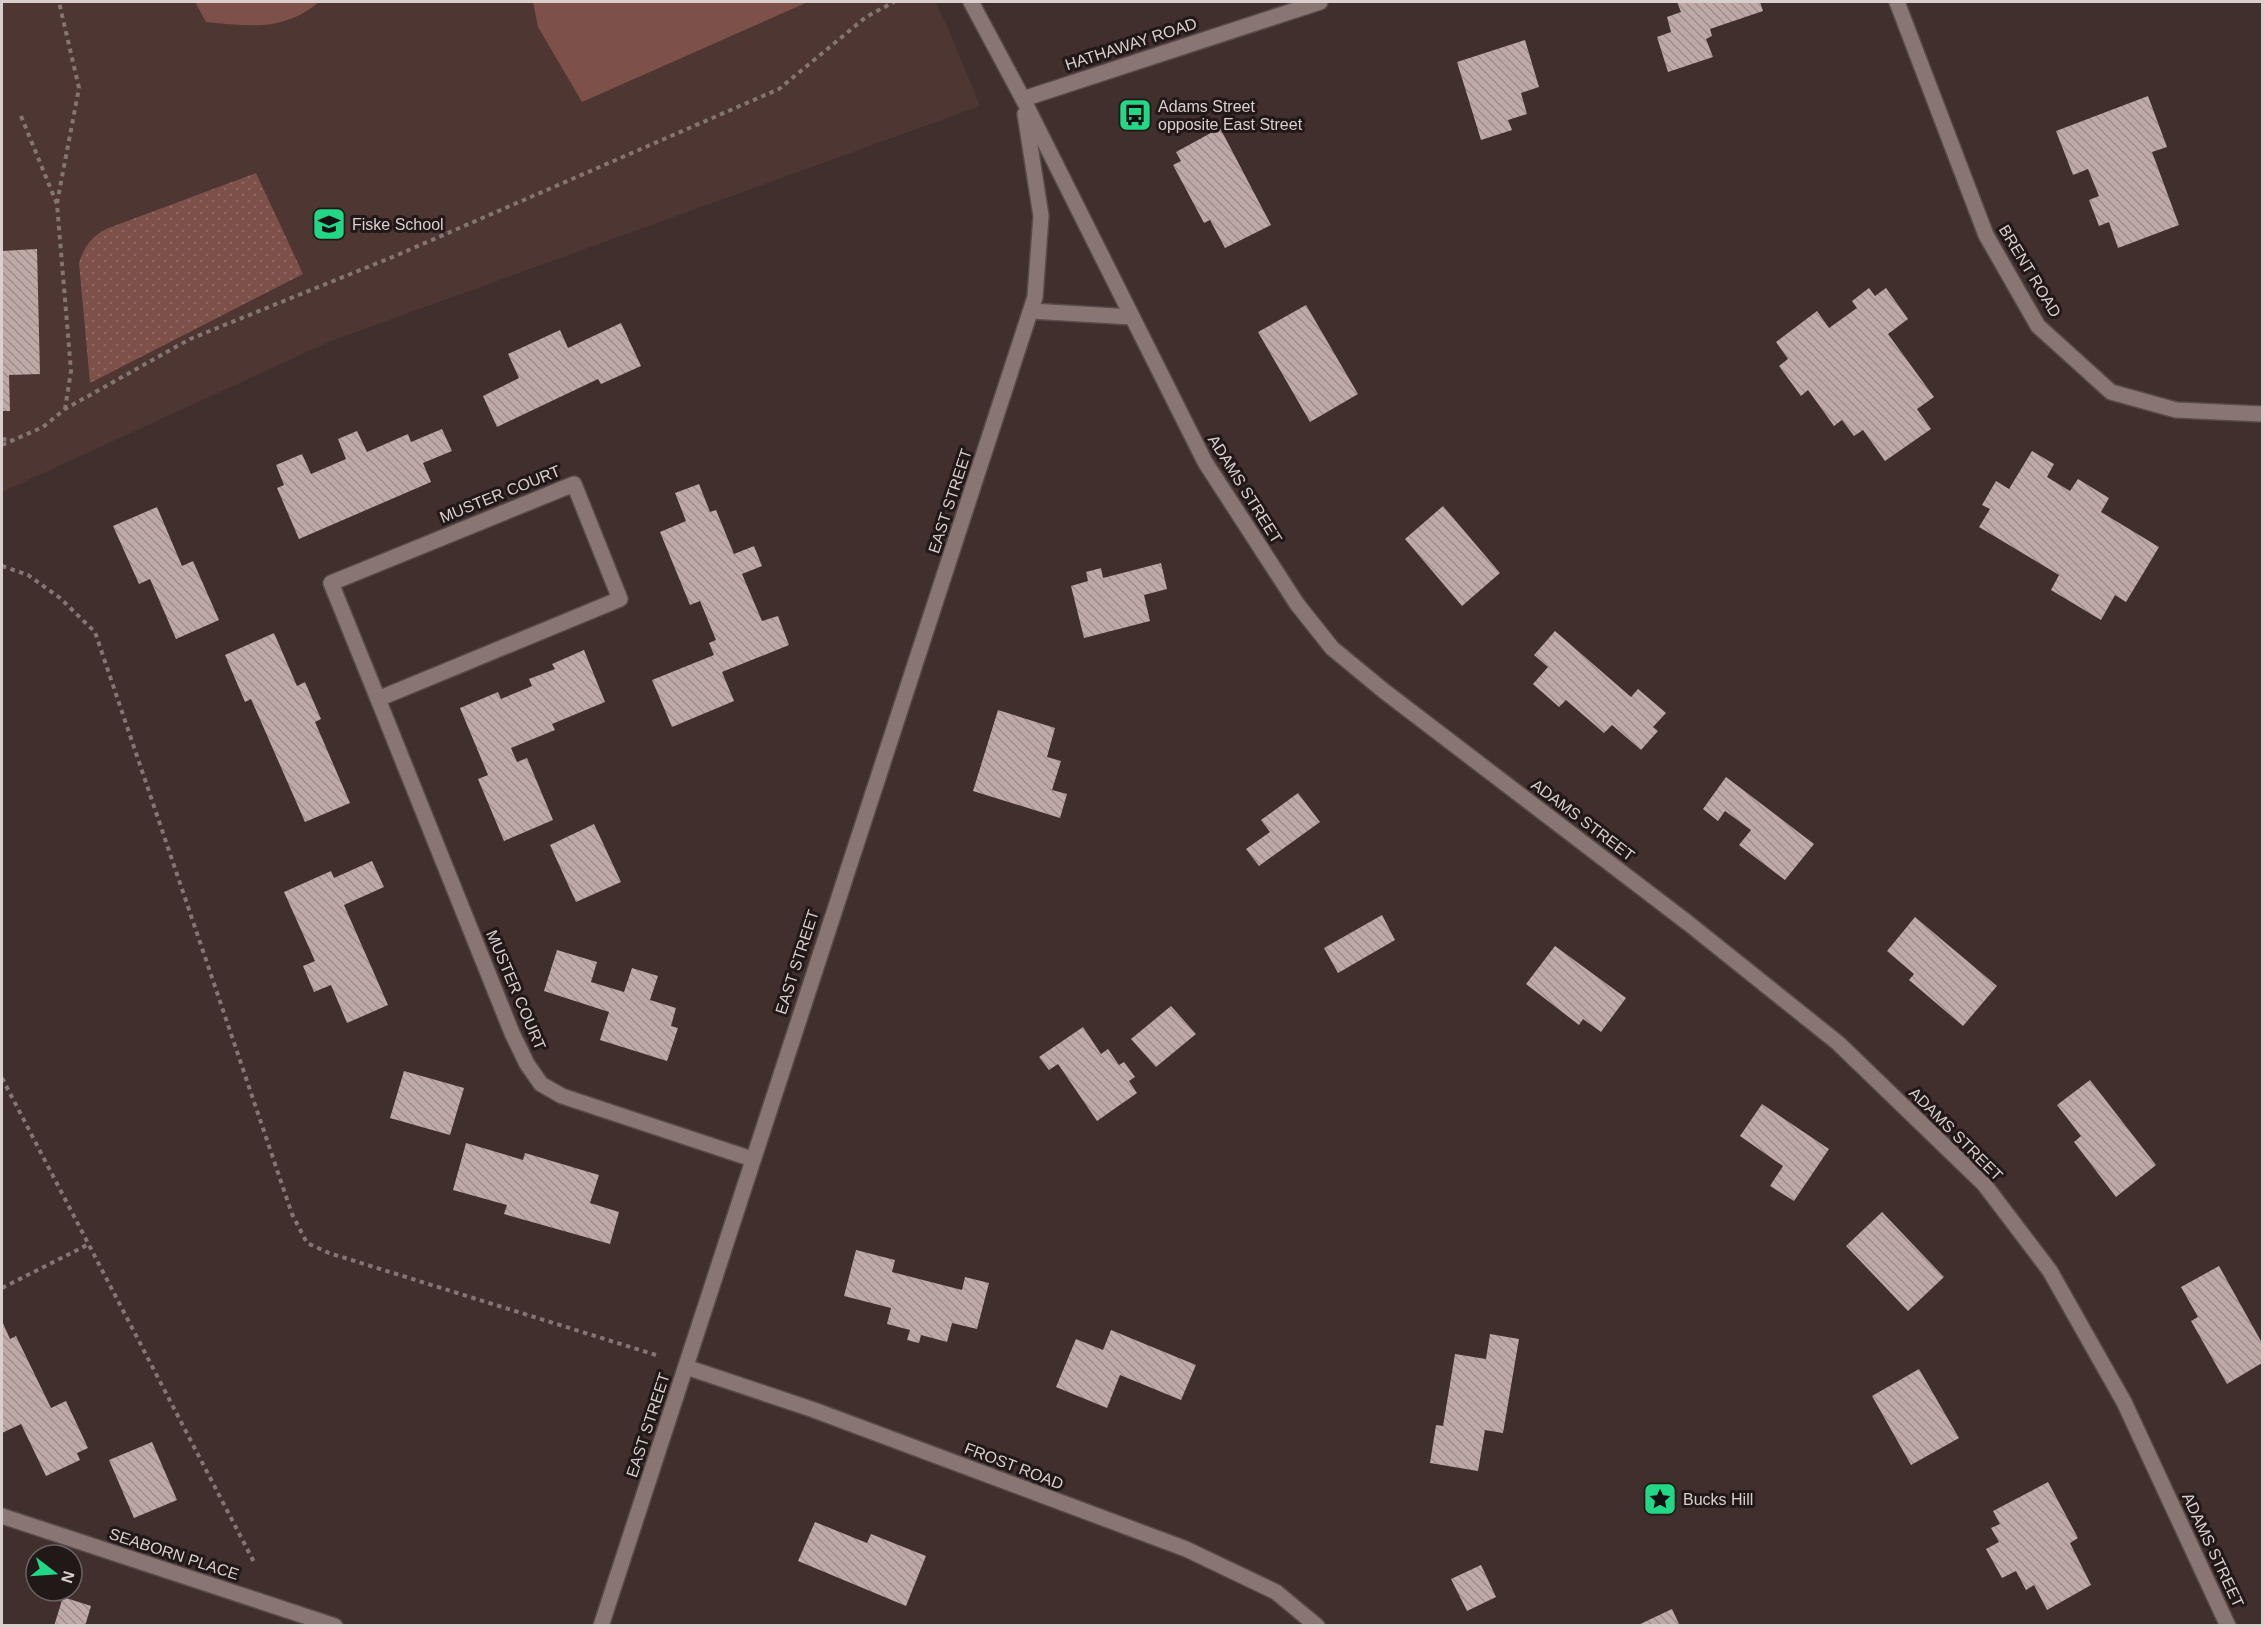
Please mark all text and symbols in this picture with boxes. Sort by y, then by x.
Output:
street label: HATHAWAY ROAD [1063,15,1199,73]
bus stop icon: Adams Street opposite East Street [1117,97,1153,133]
place label: Adams Street opposite East Street [1158,98,1303,133]
school or university icon: Fiske School [311,206,347,242]
place label: Fiske School [352,216,444,233]
street label: BRENT ROAD [1996,222,2064,320]
street label: ADAMS STREET [1205,432,1285,546]
street label: EAST STREET [925,446,975,555]
street label: MUSTER COURT [437,462,563,526]
street label: ADAMS STREET [1528,776,1638,864]
street label: EAST STREET [772,907,822,1016]
street label: MUSTER COURT [483,927,549,1053]
street label: ADAMS STREET [1906,1084,2006,1184]
street label: EAST STREET [623,1370,673,1479]
street label: FROST ROAD [962,1439,1066,1493]
place icon: Bucks Hill [1642,1481,1678,1517]
street label: ADAMS STREET [2179,1490,2247,1610]
place label: Bucks Hill [1683,1491,1753,1508]
street label: SEABORN PLACE [107,1525,241,1583]
north arrow [24,1543,84,1603]
text: N [58,1569,78,1585]

